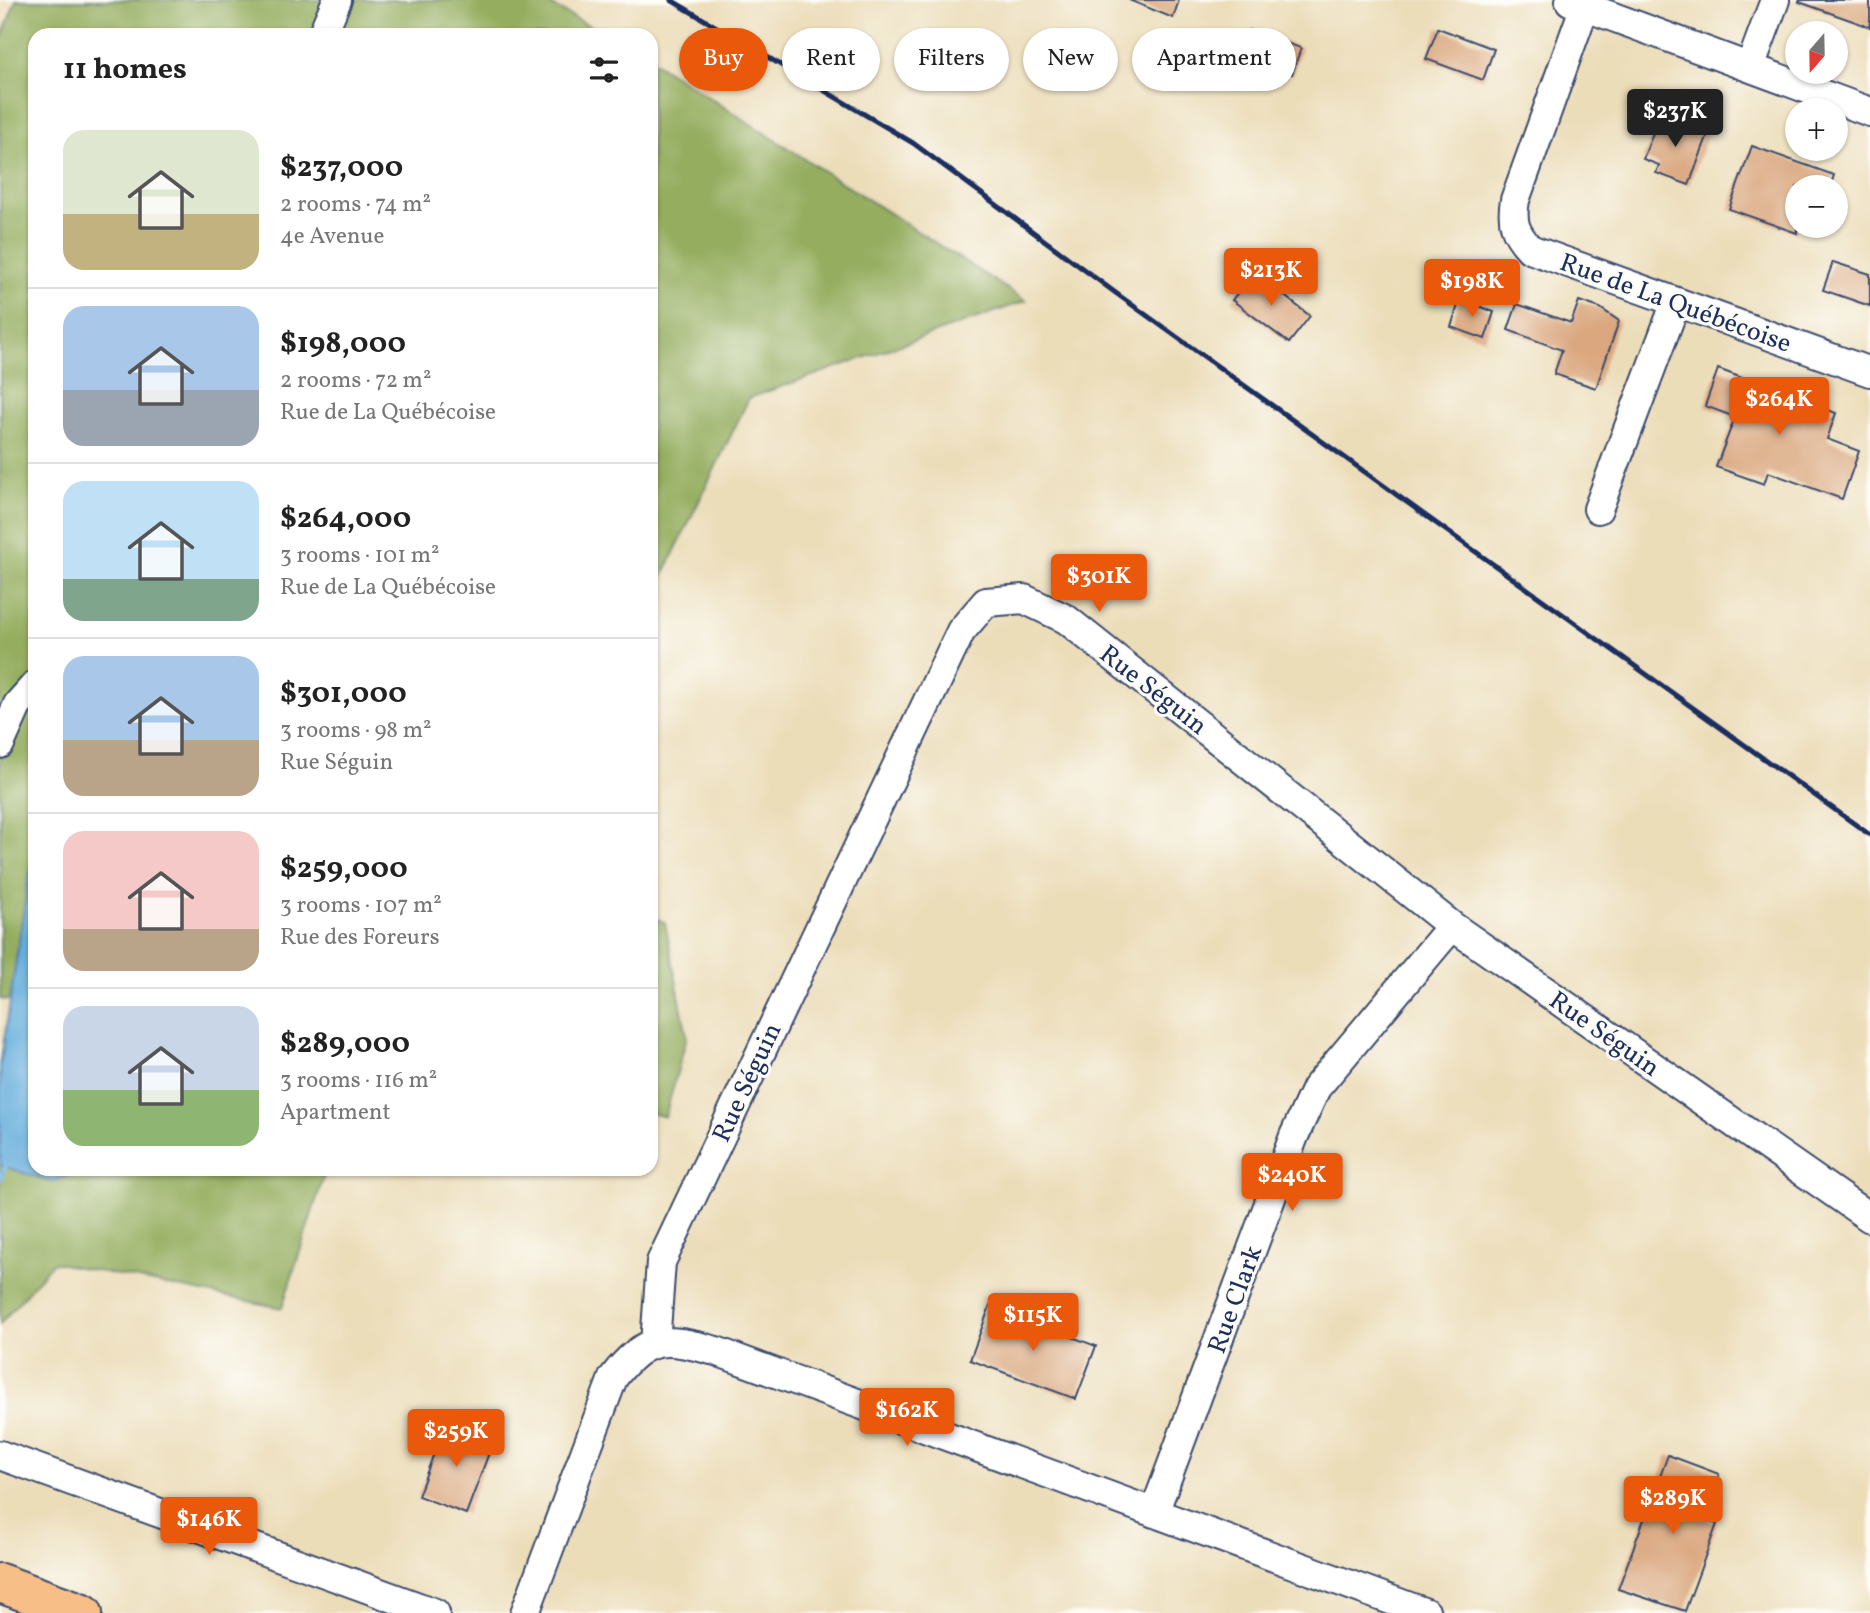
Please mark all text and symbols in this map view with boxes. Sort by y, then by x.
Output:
north arrow [1785,21,1848,84]
map controls [1785,21,1848,238]
chip: Buy [679,28,768,91]
chip: Rent [782,28,880,91]
chip: Filters [894,28,1009,91]
chip: New [1023,28,1118,91]
chip: Apartment [1132,28,1296,91]
text: 11 homes [63,49,187,91]
icon: filters [585,51,623,89]
pin: $237K [1626,90,1724,149]
text: $237K [1643,96,1707,128]
button: + [1785,98,1848,161]
text: $237,000 [280,147,403,189]
icon: home [119,158,203,242]
button: − [1785,175,1848,238]
text: 2 rooms · 74 m² [280,189,431,221]
text: 4e Avenue [280,221,384,253]
street label: Rue de La Québécoise [1554,245,1796,363]
pin: $213K [1222,248,1320,308]
text: $213K [1240,255,1302,287]
pin: $198K [1423,260,1521,319]
text: $198K [1440,266,1504,298]
text: $198,000 [280,323,406,365]
icon: home [119,334,203,418]
text: 2 rooms · 72 m² [280,365,431,397]
pin: $264K [1730,378,1828,437]
text: $264K [1745,384,1813,416]
text: Rue de La Québécoise [280,397,496,429]
text: $264,000 [280,498,411,540]
icon: home [119,509,203,593]
text: 3 rooms · 101 m² [280,540,440,572]
pin: $301K [1050,554,1148,614]
text: $301K [1067,561,1131,593]
text: Rue de La Québécoise [280,572,496,604]
street label: Rue Séguin [1091,637,1214,744]
text: $301,000 [280,673,407,715]
icon: home [119,684,203,768]
text: 3 rooms · 98 m² [280,715,432,747]
text: Rue Séguin [280,747,393,779]
text: $259,000 [280,848,408,890]
icon: home [119,859,203,943]
text: 3 rooms · 107 m² [280,890,442,922]
text: Rue des Foreurs [280,922,440,954]
street label: Rue Séguin [1541,983,1667,1086]
street label: Rue Séguin [704,1017,791,1148]
text: $289,000 [280,1023,410,1065]
icon: home [119,1034,203,1118]
text: 3 rooms · 116 m² [280,1065,437,1097]
text: Apartment [280,1097,391,1129]
pin: $240K [1243,1154,1341,1213]
text: $240K [1258,1160,1326,1192]
street label: Rue Clark [1200,1241,1272,1359]
pin: $115K [984,1294,1082,1353]
text: $115K [1003,1300,1063,1332]
pin: $162K [858,1388,956,1448]
text: $162K [875,1395,939,1427]
pin: $259K [407,1410,505,1469]
text: $259K [424,1416,489,1448]
pin: $289K [1624,1476,1722,1536]
text: $289K [1640,1483,1706,1515]
pin: $146K [160,1498,258,1557]
text: $146K [176,1504,242,1536]

